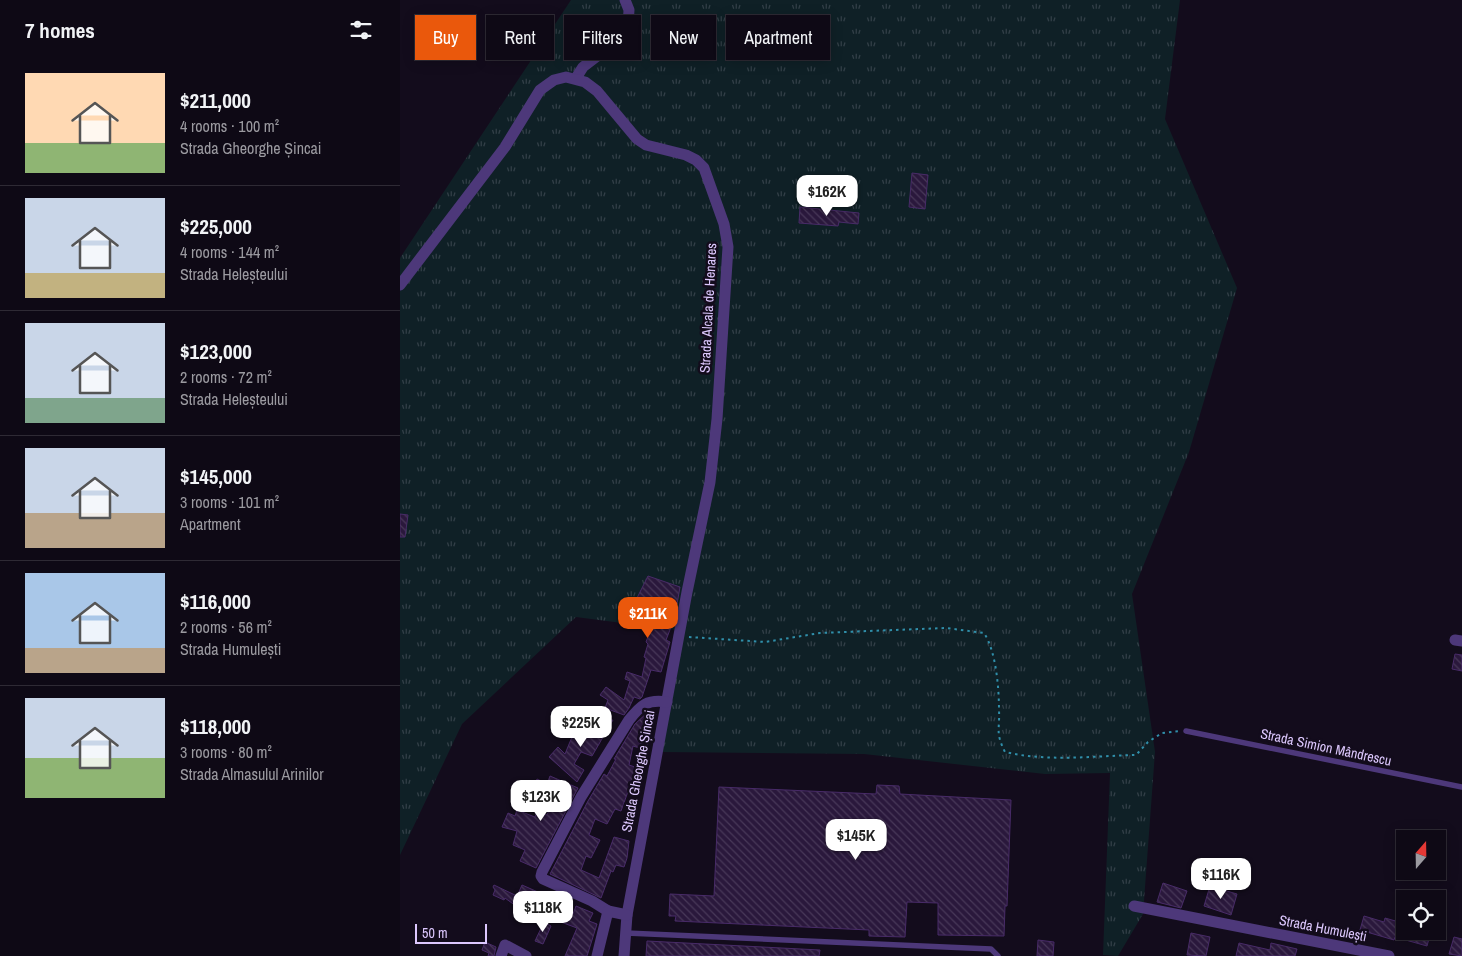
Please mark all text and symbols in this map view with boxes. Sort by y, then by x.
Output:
chip: Buy [415,15,476,60]
chip: Rent [486,15,554,60]
chip: Filters [564,15,641,60]
chip: New [651,15,716,60]
chip: Apartment [726,15,830,60]
text: 7 homes [25,16,95,45]
icon: filters [347,16,375,44]
text: $211,000 [180,86,251,115]
icon: home [65,93,125,153]
text: 4 rooms · 100 m² [180,115,279,137]
text: Strada Gheorghe Șincai [180,137,322,159]
pin: $162K [792,174,862,217]
text: $162K [808,180,846,202]
text: $225,000 [180,212,252,241]
icon: home [65,218,125,278]
text: 4 rooms · 144 m² [180,241,279,263]
street label: Strada Alcala de Henares [696,242,720,373]
text: Strada Heleșteului [180,263,288,285]
text: $123,000 [180,337,252,366]
icon: home [65,343,125,403]
text: 2 rooms · 72 m² [180,366,272,388]
text: Strada Heleșteului [180,388,288,410]
text: $145,000 [180,462,252,491]
icon: home [65,468,125,528]
text: 3 rooms · 101 m² [180,491,279,513]
text: Apartment [180,513,241,535]
text: $116,000 [180,587,251,616]
icon: home [65,593,125,653]
pin: $211K [613,596,683,639]
text: $211K [629,602,667,624]
text: 2 rooms · 56 m² [180,616,272,638]
text: Strada Humulești [180,638,281,660]
pin: $225K [546,706,616,748]
street label: Strada Gheorghe Șincai [617,709,659,833]
text: $225K [562,711,600,733]
text: $118,000 [180,712,251,741]
icon: home [65,718,125,778]
street label: Strada Simion Mândrescu [1259,724,1393,770]
text: 3 rooms · 80 m² [180,741,272,763]
text: Strada Almasulul Arinilor [180,763,324,785]
pin: $123K [506,780,576,822]
text: $123K [522,785,560,807]
pin: $145K [821,818,891,861]
text: $145K [837,824,875,846]
north arrow [1396,830,1446,880]
map controls [1396,830,1446,940]
pin: $116K [1186,858,1256,900]
text: $116K [1202,863,1240,885]
pin: $118K [508,890,578,933]
button: locate [1396,890,1446,940]
text: $118K [524,896,562,918]
street label: Strada Humulești [1278,911,1368,945]
scale bar [415,921,488,944]
text: 50 m [422,924,448,942]

